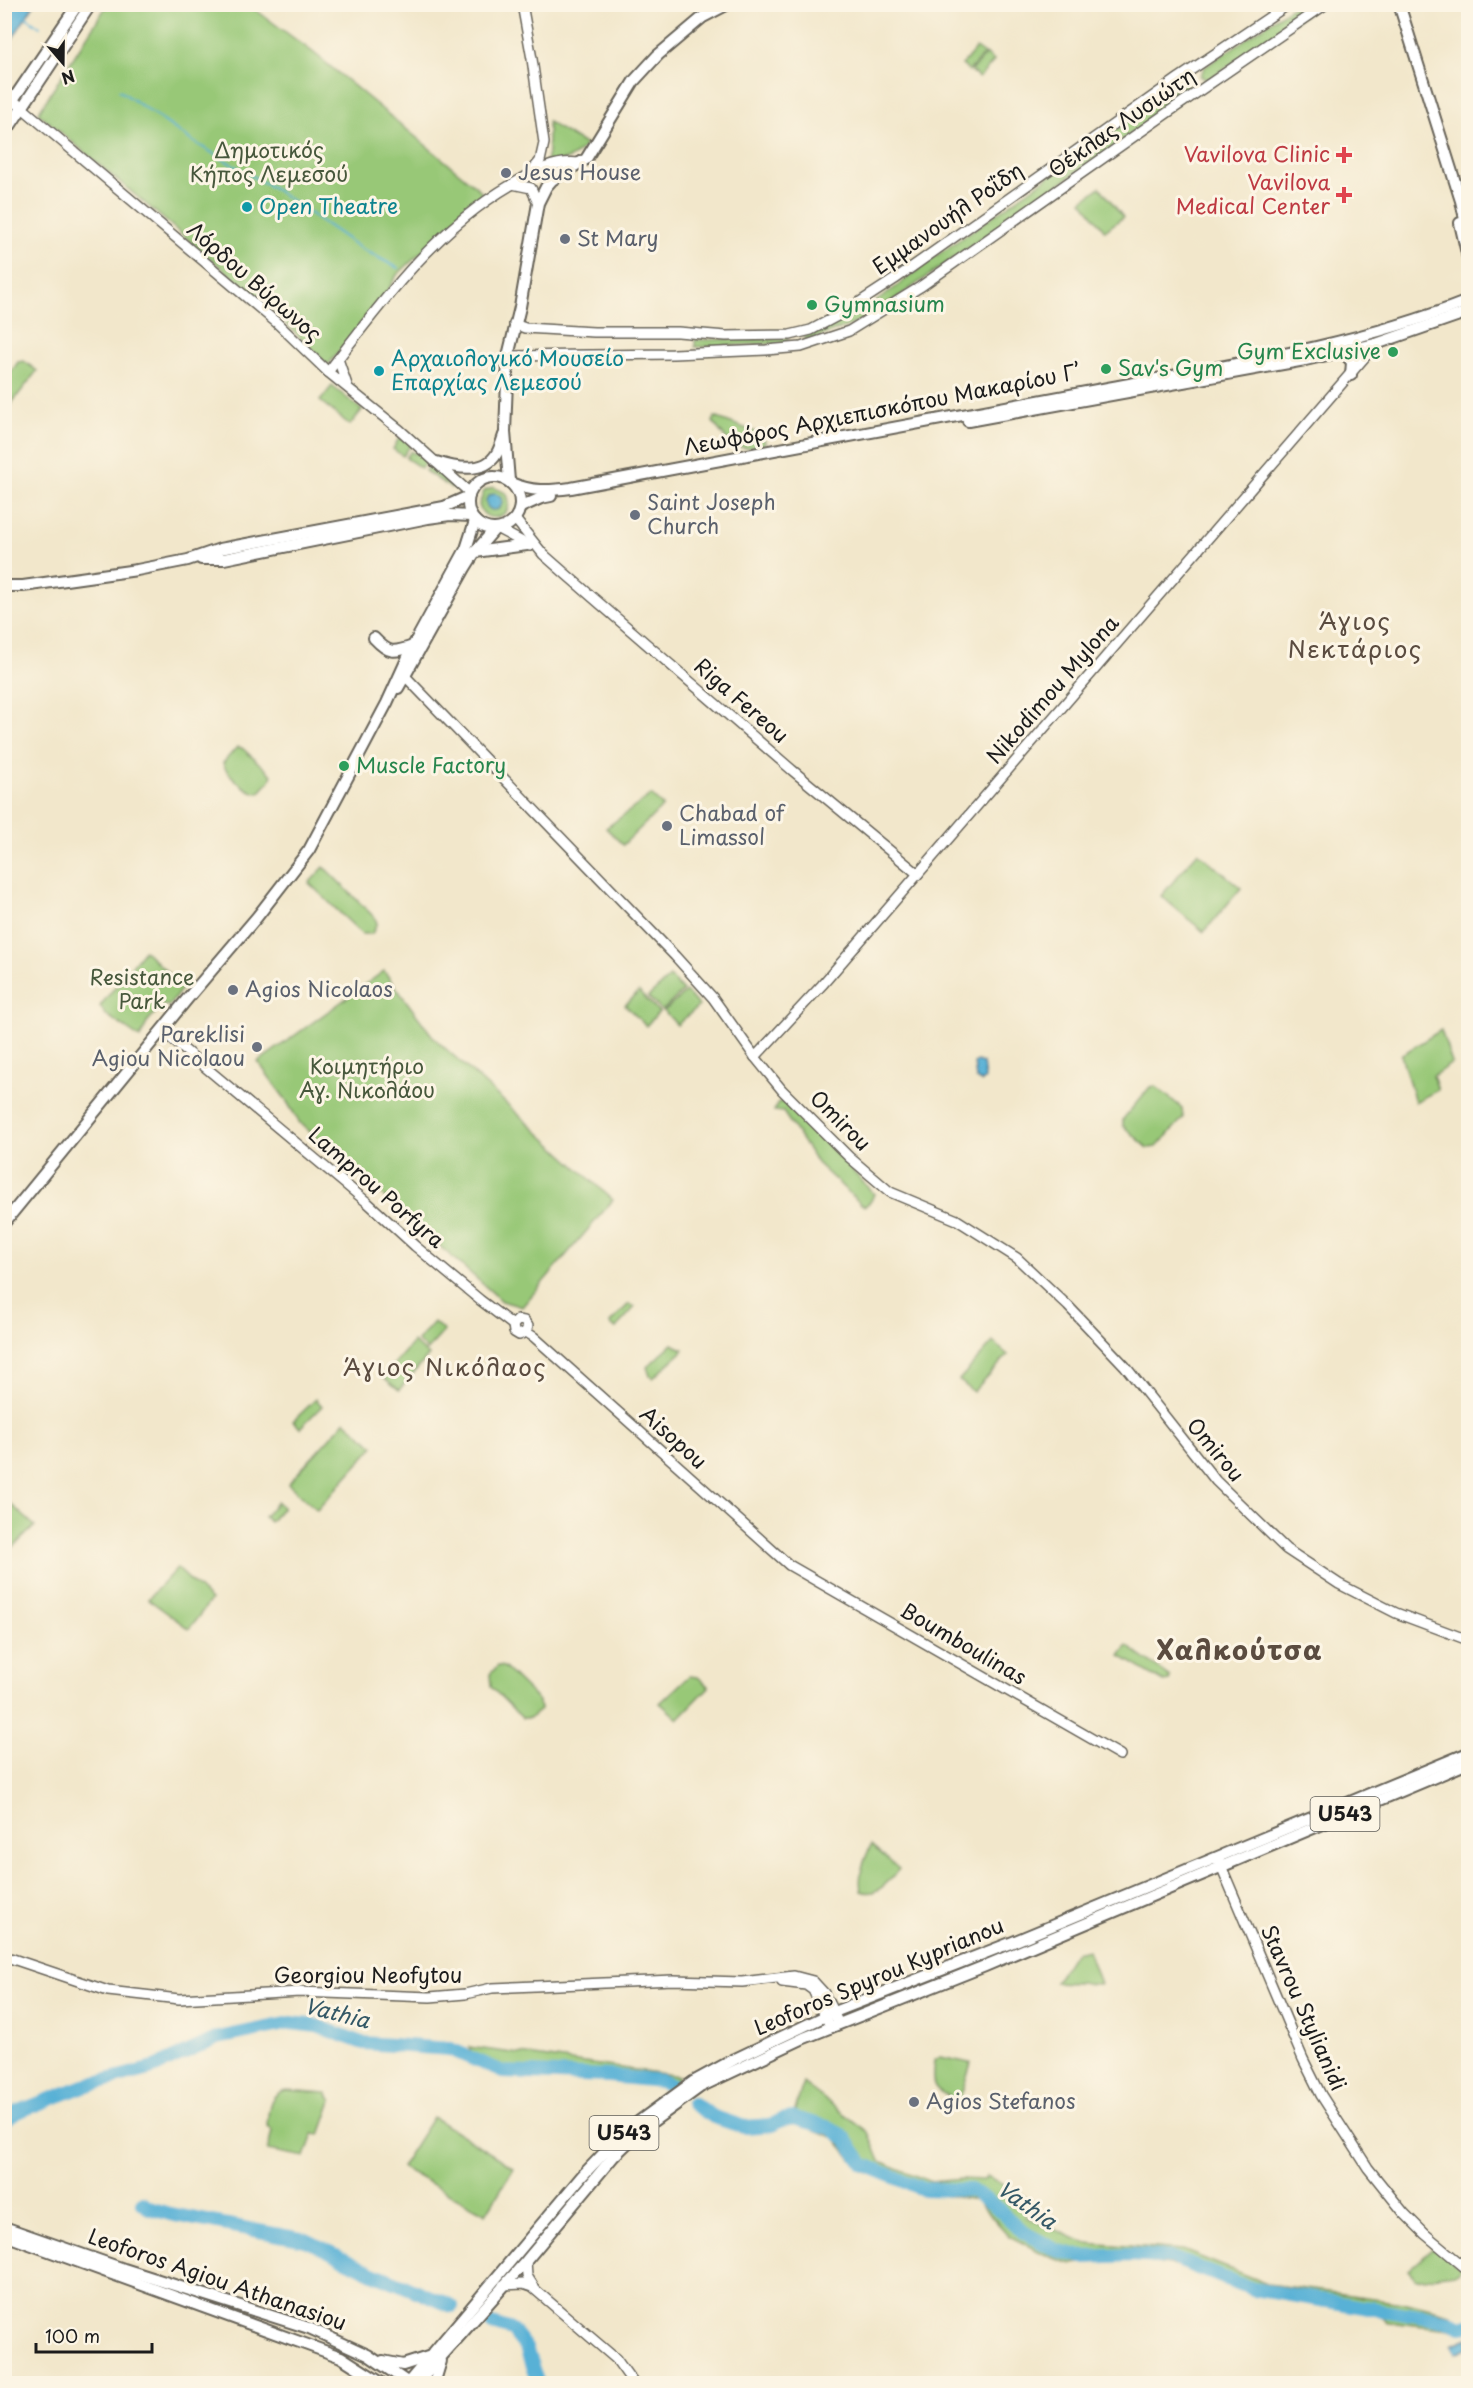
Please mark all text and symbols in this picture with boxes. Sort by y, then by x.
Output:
north arrow [33,33,93,93]
street label: Θέκλας Λυσιώτη [1041,59,1201,184]
text: N [58,65,79,91]
park label: Δημοτικός Κήπος Λεμεσού [190,133,348,189]
place label: Vavilova Clinic [1184,137,1330,169]
marker: Vavilova Clinic [1335,146,1353,164]
street label: Εμμανουήλ Ροΐδη [865,153,1029,281]
place label: Jesus House [518,155,641,187]
place label: Vavilova Medical Center [1176,165,1330,221]
marker: Jesus House [499,166,513,180]
marker: Vavilova Medical Center [1335,186,1353,204]
place label: Open Theatre [259,189,398,221]
marker: Open Theatre [240,200,254,214]
street label: Λόρδου Βύρωνος [181,213,330,348]
place label: St Mary [577,221,659,253]
marker: St Mary [558,232,572,246]
place label: Gymnasium [824,287,945,319]
marker: Gymnasium [805,298,819,312]
place label: Gym Exclusive [1237,334,1381,366]
place label: Αρχαιολογικό Μουσείο Επαρχίας Λεμεσού [391,341,624,397]
marker: Gym Exclusive [1386,345,1400,359]
place label: Sav's Gym [1118,351,1223,383]
street label: Λεωφόρος Αρχιεπισκόπου Μακαρίου Γ’ [681,354,1083,462]
marker: Sav's Gym [1099,362,1113,376]
marker: Αρχαιολογικό Μουσείο Επαρχίας Λεμεσού [372,364,386,378]
place label: Saint Joseph Church [647,485,776,541]
marker: Saint Joseph Church [628,508,642,522]
district label: Άγιος Νεκτάριος [1287,602,1423,666]
street label: Nikodimou Mylona [978,607,1125,770]
street label: Riga Fereou [688,649,797,750]
place label: Muscle Factory [356,748,506,780]
marker: Muscle Factory [337,759,351,773]
place label: Chabad of Limassol [679,796,786,852]
marker: Chabad of Limassol [660,819,674,833]
park label: Resistance Park [89,960,195,1016]
place label: Agios Nicolaos [245,972,393,1004]
marker: Agios Nicolaos [226,983,240,997]
place label: Pareklisi Agiou Nicolaou [92,1017,245,1073]
marker: Pareklisi Agiou Nicolaou [250,1040,264,1054]
park label: Κοιμητήριο Αγ. Νικολάου [299,1049,435,1105]
street label: Omirou [804,1082,879,1157]
street label: Lamprou Porfyra [302,1118,453,1255]
district label: Άγιος Νικόλαος [343,1348,547,1384]
street label: Aisopou [634,1398,715,1476]
street label: Omirou [1180,1410,1253,1488]
street label: Boumboulinas [895,1593,1033,1691]
district label: Χαλκούτσα [1157,1628,1323,1669]
road number: U543 [1310,1797,1380,1831]
street label: Leoforos Spyrou Kyprianou [748,1908,1008,2042]
street label: Stavrou Stylianidi [1254,1919,1356,2095]
street label: Georgiou Neofytou [274,1958,462,1990]
water label: Vathia [301,1987,374,2036]
place label: Agios Stefanos [926,2084,1076,2116]
marker: Agios Stefanos [907,2095,921,2109]
road number: U543 [590,2116,658,2150]
water label: Vathia [991,2171,1065,2237]
street label: Leoforos Agiou Athanasiou [84,2219,351,2337]
scale bar [36,2316,152,2354]
text: 100 m [45,2322,100,2349]

